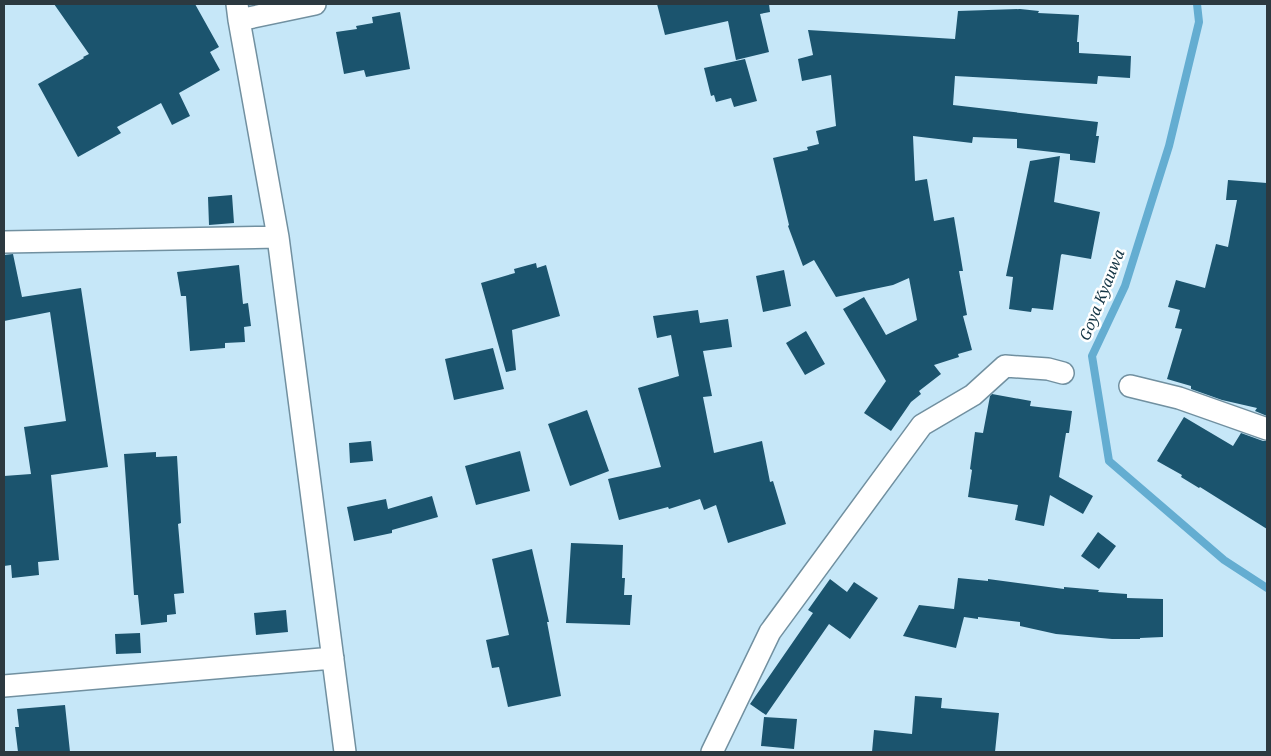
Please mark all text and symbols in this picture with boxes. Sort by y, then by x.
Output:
water label: Goya Kyauwa [1074,246,1128,343]

